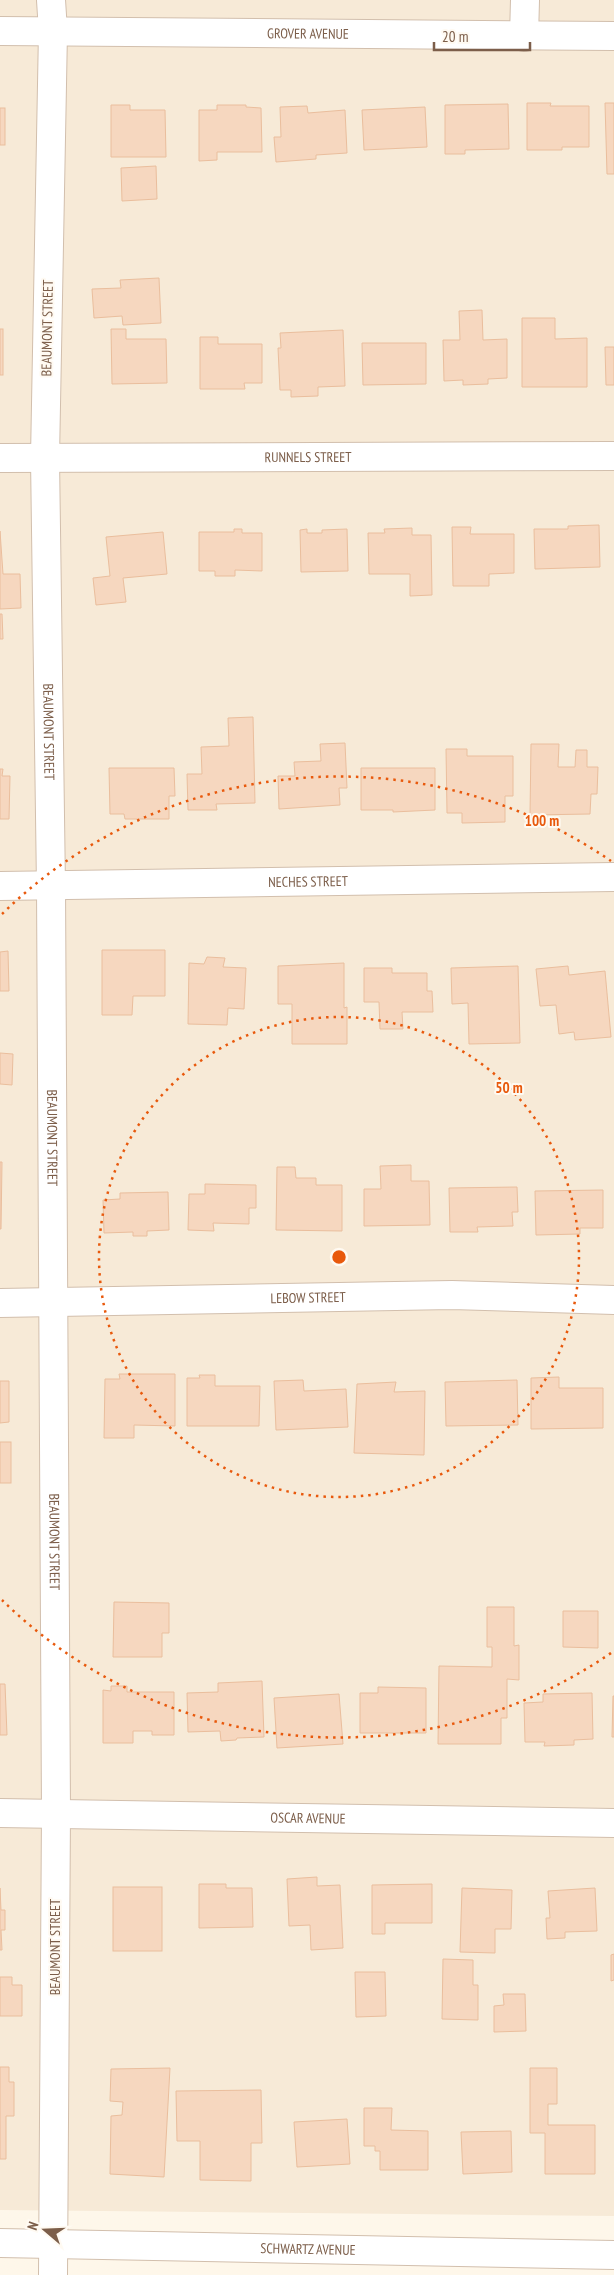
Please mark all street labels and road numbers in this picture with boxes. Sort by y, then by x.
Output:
street label: GROVER AVENUE [267,24,349,43]
street label: BEAUMONT STREET [37,279,57,376]
street label: RUNNELS STREET [264,448,352,466]
street label: BEAUMONT STREET [39,683,59,781]
street label: NECHES STREET [268,872,349,891]
street label: BEAUMONT STREET [43,1089,62,1187]
street label: LEBOW STREET [270,1288,346,1307]
street label: BEAUMONT STREET [45,1493,64,1591]
street label: OSCAR AVENUE [270,1808,346,1828]
street label: BEAUMONT STREET [46,1898,64,1995]
street label: SCHWARTZ AVENUE [260,2239,356,2259]

